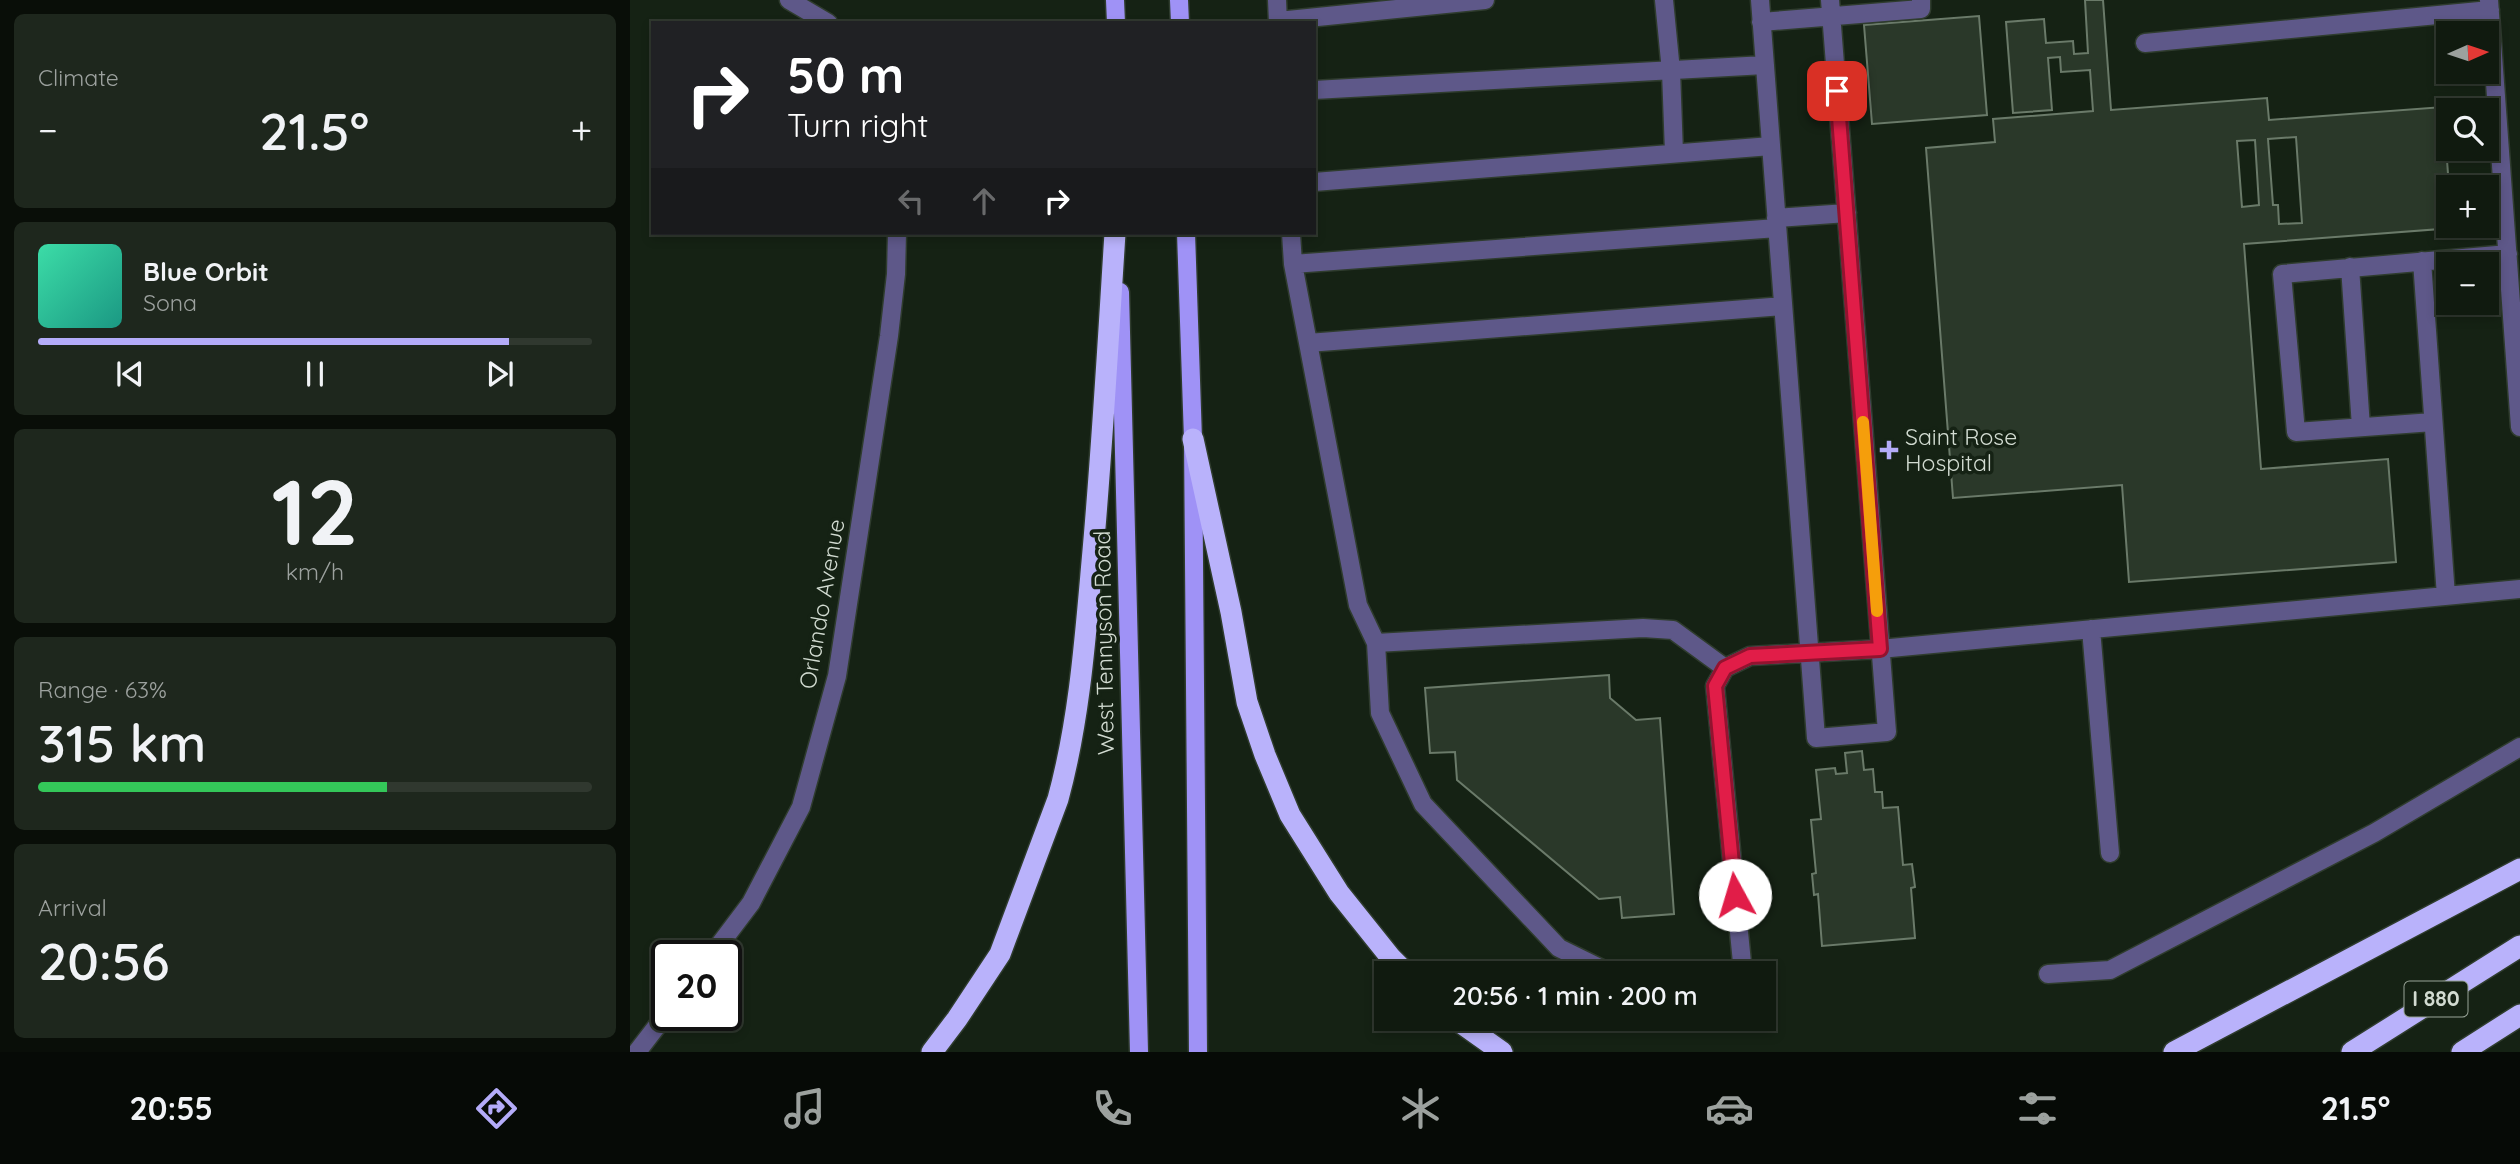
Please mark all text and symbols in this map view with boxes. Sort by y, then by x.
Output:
north arrow [2436,21,2499,84]
map controls [2436,21,2499,315]
text: 50 m [787,44,904,105]
icon: right [672,49,763,140]
pin [1807,61,1867,121]
text: Climate [38,63,119,92]
icon: arrive [1818,72,1856,110]
text: 21.5° [259,98,369,163]
button: search [2436,98,2499,161]
text: Turn right [787,105,928,145]
text: − [38,106,58,154]
text: + [571,106,592,154]
button: + [2436,175,2499,238]
icon: left [892,182,930,220]
icon: ahead [965,182,1003,220]
icon: right [1038,182,1076,220]
button: − [2436,252,2499,315]
text: Blue Orbit [143,255,269,288]
text: Sona [143,288,197,317]
icon: previous [111,355,149,393]
icon: pause [296,355,334,393]
icon: next [481,355,519,393]
place label: Saint Rose Hospital [1905,422,2017,477]
marker: Saint Rose Hospital [1879,440,1899,460]
text: 12 [271,454,359,568]
street label: Orlando Avenue [792,517,851,691]
street label: West Tennyson Road [1087,531,1120,755]
text: km/h [286,557,344,586]
text: Range · 63% [38,675,167,704]
text: 315 km [38,710,206,775]
position arrow [1698,858,1772,932]
text: Arrival [38,893,107,922]
text: 20:56 [38,928,170,993]
speed limit sign: 20 [651,940,742,1031]
text: 20:56 · 1 min · 200 m [1452,979,1698,1012]
road number: I 880 [2404,982,2468,1016]
icon: directions [472,1084,521,1133]
icon: music [780,1084,829,1133]
icon: phone [1088,1084,1137,1133]
icon: climate [1396,1084,1445,1133]
icon: car [1705,1084,1754,1133]
icon: filters [2013,1084,2062,1133]
text: 20:55 [130,1088,213,1128]
text: 21.5° [2321,1088,2390,1128]

